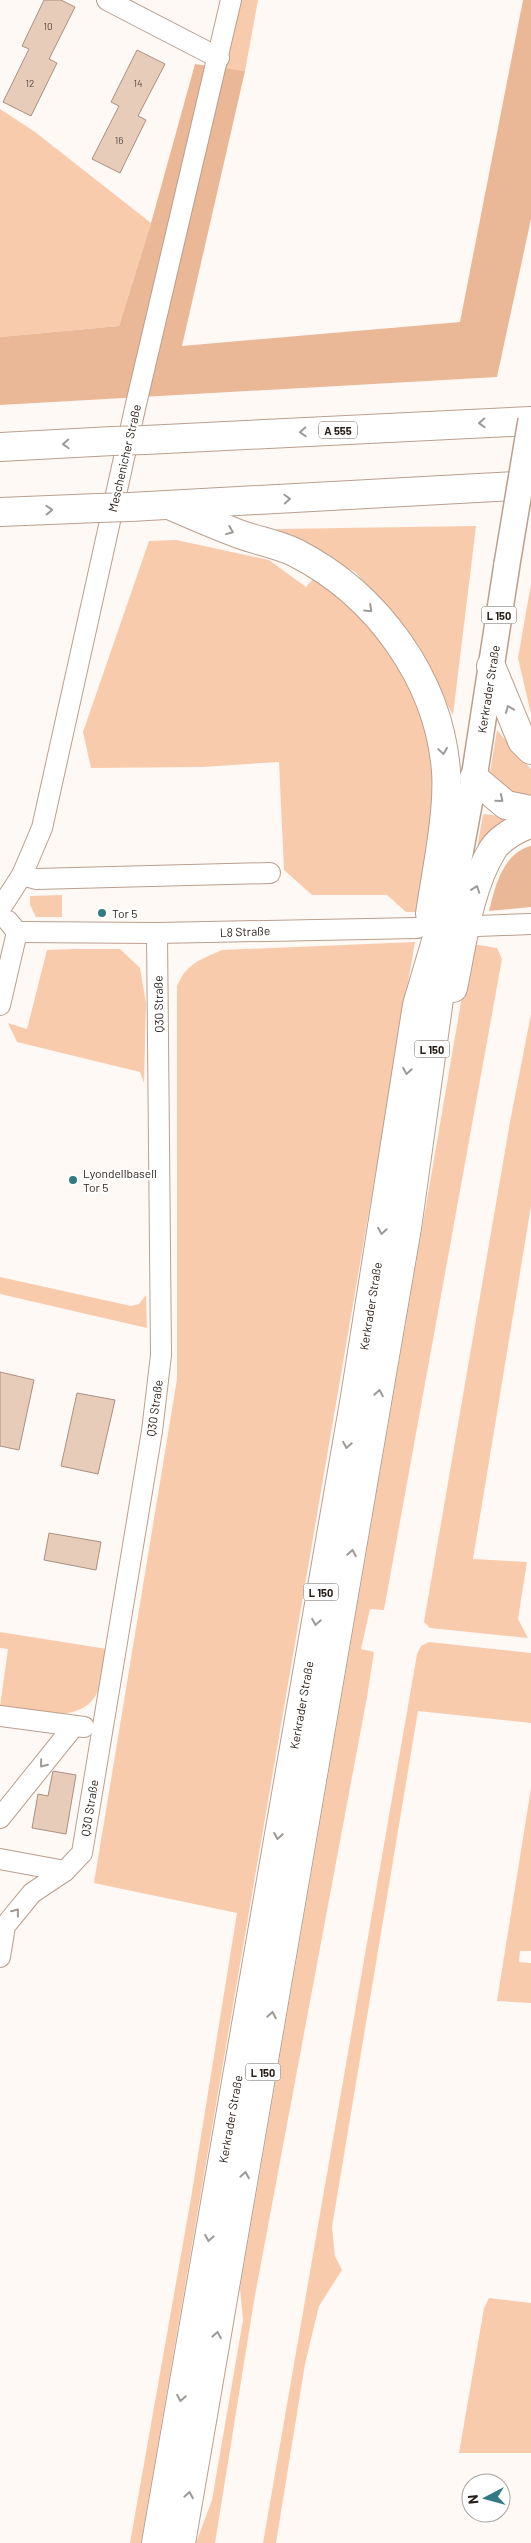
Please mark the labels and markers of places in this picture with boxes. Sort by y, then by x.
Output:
place label: Tor 5 [112,906,137,920]
marker: Tor 5 [96,907,108,919]
place label: Lyondellbasell Tor 5 [83,1166,157,1194]
marker: Lyondellbasell Tor 5 [67,1174,79,1186]

